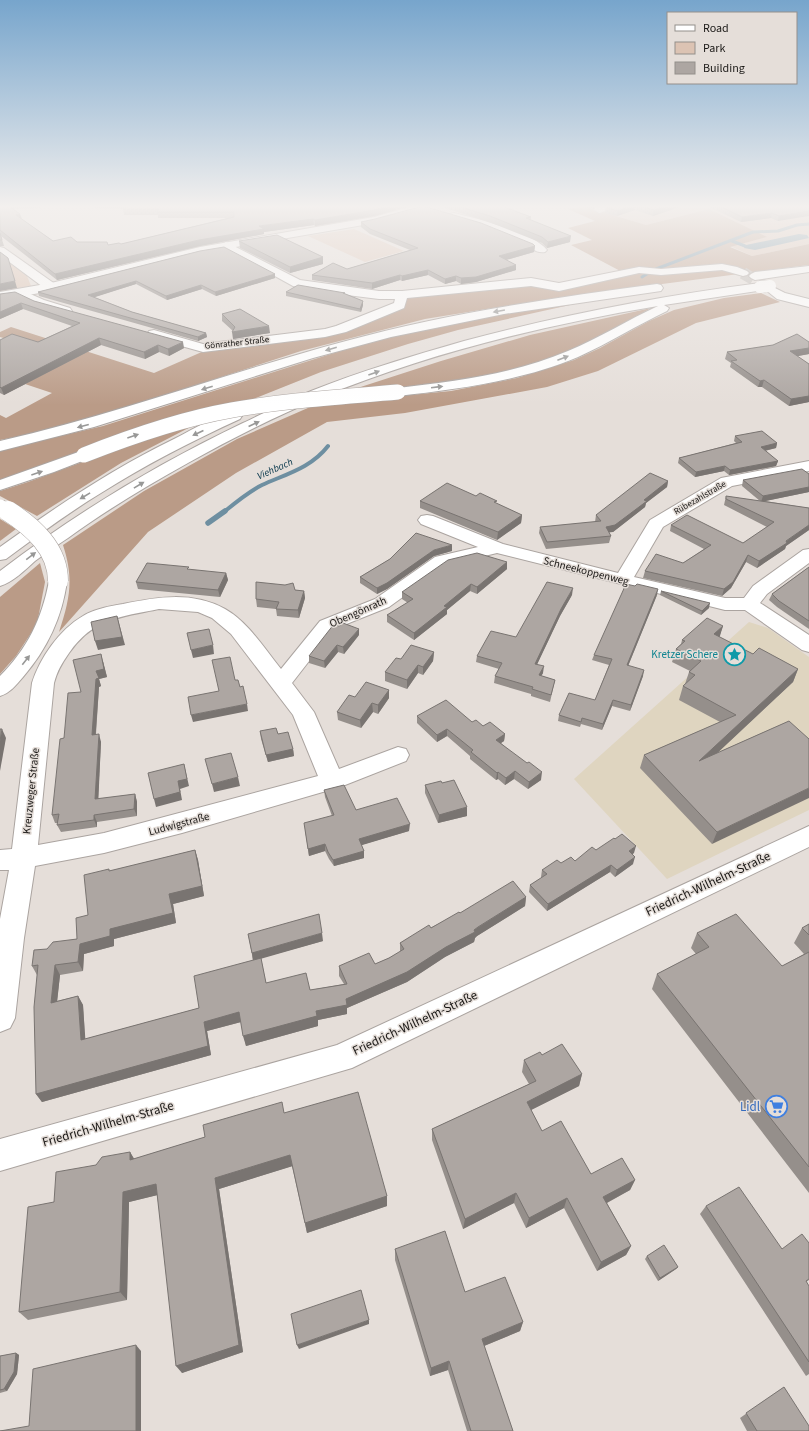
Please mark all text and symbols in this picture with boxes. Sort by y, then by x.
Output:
legend [667,12,797,84]
text: Road [703,20,729,37]
text: Park [703,40,725,57]
text: Building [703,60,745,77]
one-way arrow [493,308,505,314]
street label: Gönrather Straße [204,333,270,353]
one-way arrow [325,346,337,352]
one-way arrow [557,355,569,361]
one-way arrow [368,370,380,376]
one-way arrow [431,384,443,391]
one-way arrow [201,385,213,391]
one-way arrow [248,420,260,426]
one-way arrow [77,423,89,429]
one-way arrow [193,430,204,436]
one-way arrow [128,433,140,439]
water label: Viehbach [255,455,295,483]
one-way arrow [32,470,44,476]
street label: Rübezahlstraße [671,477,729,518]
one-way arrow [133,481,145,488]
one-way arrow [79,492,91,499]
one-way arrow [25,552,36,561]
street label: Schneekoppenweg [542,553,631,589]
street label: Obengönrath [327,593,389,631]
place icon: Kretzer Schere [721,641,747,667]
place label: Kretzer Schere [651,647,719,662]
one-way arrow [22,655,31,666]
street label: Kreuzweger Straße [19,747,43,835]
street label: Ludwigstraße [147,809,212,839]
street label: Friedrich-Wilhelm-Straße [643,847,773,921]
street label: Friedrich-Wilhelm-Straße [350,986,480,1060]
supermarket icon: Lidl [763,1094,789,1120]
street label: Friedrich-Wilhelm-Straße [40,1097,176,1151]
place label: Lidl [740,1098,760,1116]

